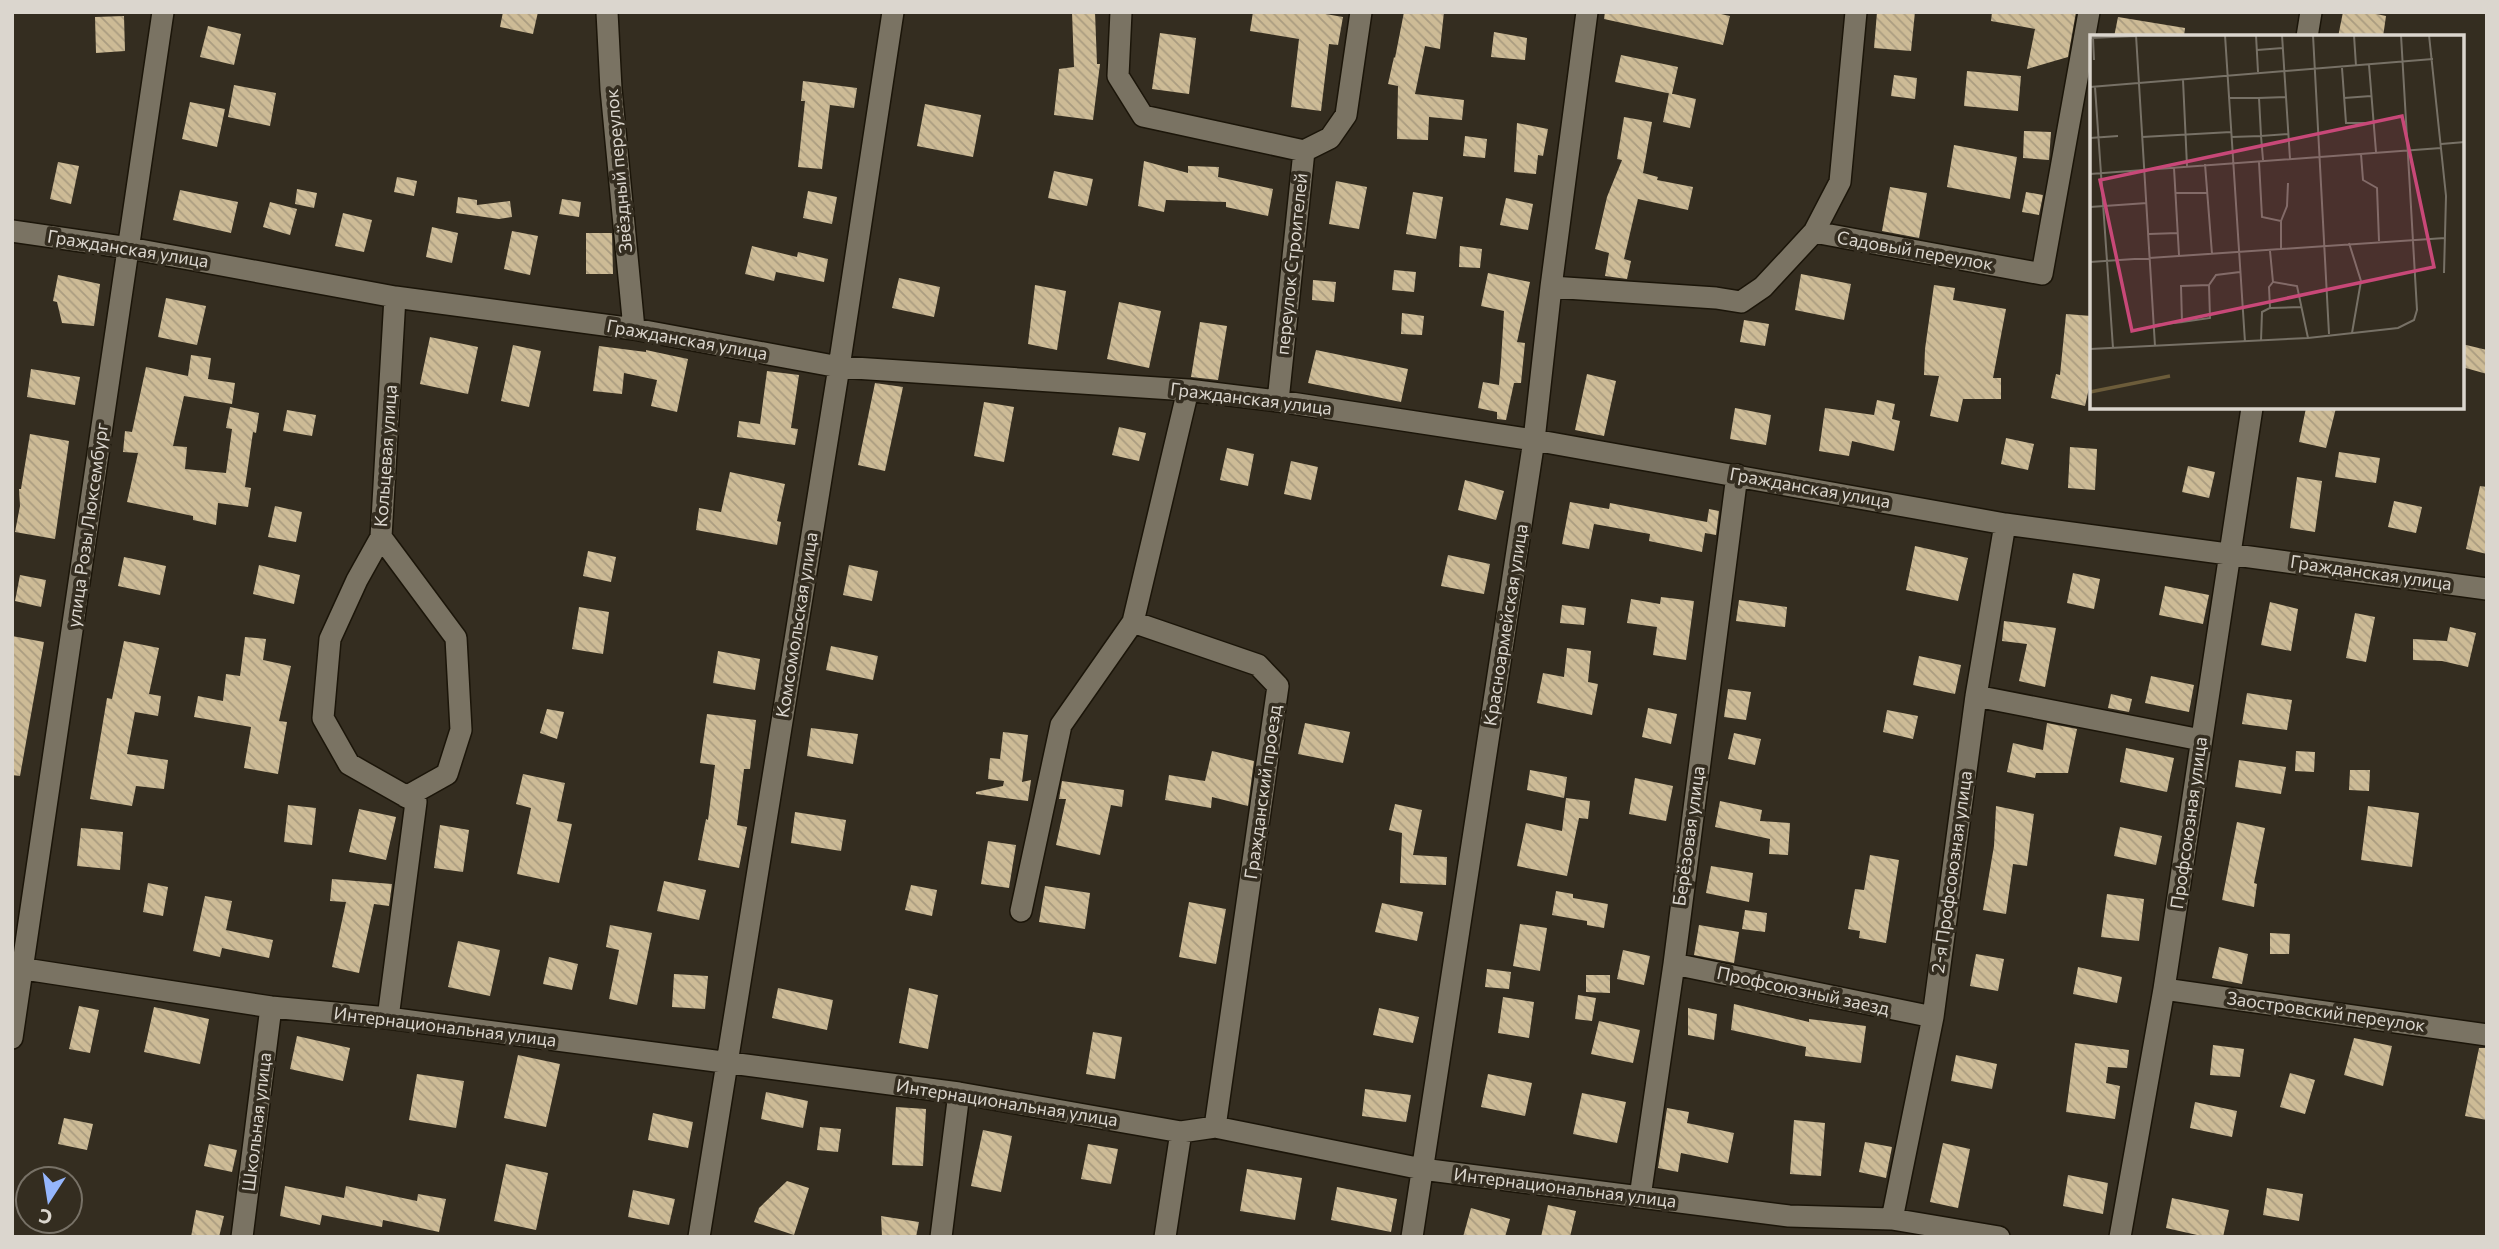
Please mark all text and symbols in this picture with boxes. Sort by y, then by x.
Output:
inset map [2090,35,2464,410]
street label: Звёздный переулок [600,88,636,254]
street label: переулок Строителей [1271,172,1311,356]
street label: Гражданская улица [46,224,210,272]
street label: Садовый переулок [1835,225,1995,275]
street label: Гражданская улица [605,314,769,364]
street label: Гражданская улица [1169,377,1333,419]
street label: Кольцевая улица [369,384,401,528]
street label: улица Розы Люксембург [62,421,112,629]
street label: Гражданская улица [1728,462,1892,512]
street label: Красноармейская улица [1478,522,1532,727]
street label: Комсомольская улица [770,530,822,719]
street label: Гражданская улица [2289,550,2453,594]
street label: Гражданский проезд [1239,703,1285,880]
street label: Профсоюзная улица [2165,735,2211,910]
street label: Берёзовая улица [1667,764,1709,907]
street label: 2-я Профсоюзная улица [1926,769,1976,975]
street label: Профсоюзный заезд [1715,961,1892,1019]
street label: Заостровский переулок [2225,986,2427,1036]
street label: Интернациональная улица [332,1001,558,1051]
street label: Школьная улица [237,1051,275,1193]
street label: Интернациональная улица [895,1074,1120,1130]
street label: Интернациональная улица [1452,1162,1678,1212]
north arrow [14,1165,84,1235]
text: С [37,1205,54,1230]

